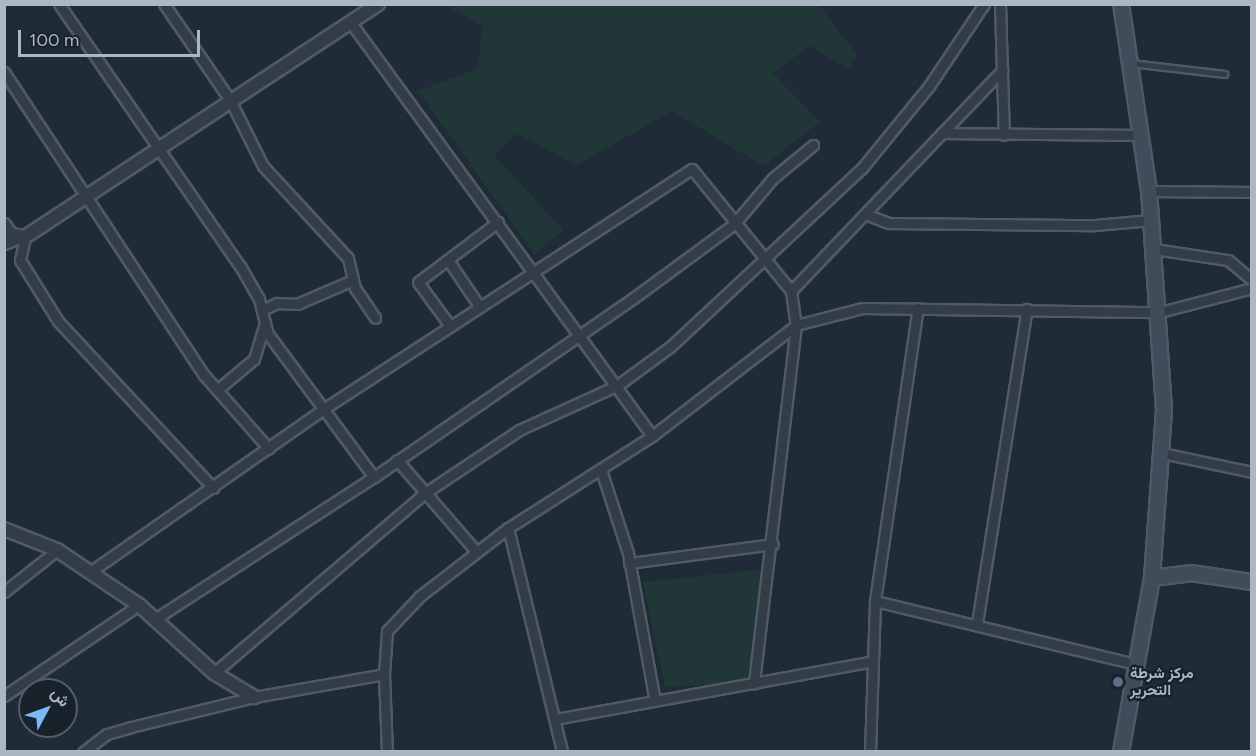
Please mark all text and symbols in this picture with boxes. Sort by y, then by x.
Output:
scale bar [21,18,202,56]
text: 100 m [29,29,79,51]
place label: مركز شرطة التحرير [1130,664,1194,699]
marker: مركز شرطة التحرير [1111,675,1125,689]
north arrow [18,678,78,738]
text: ش [47,684,74,711]

